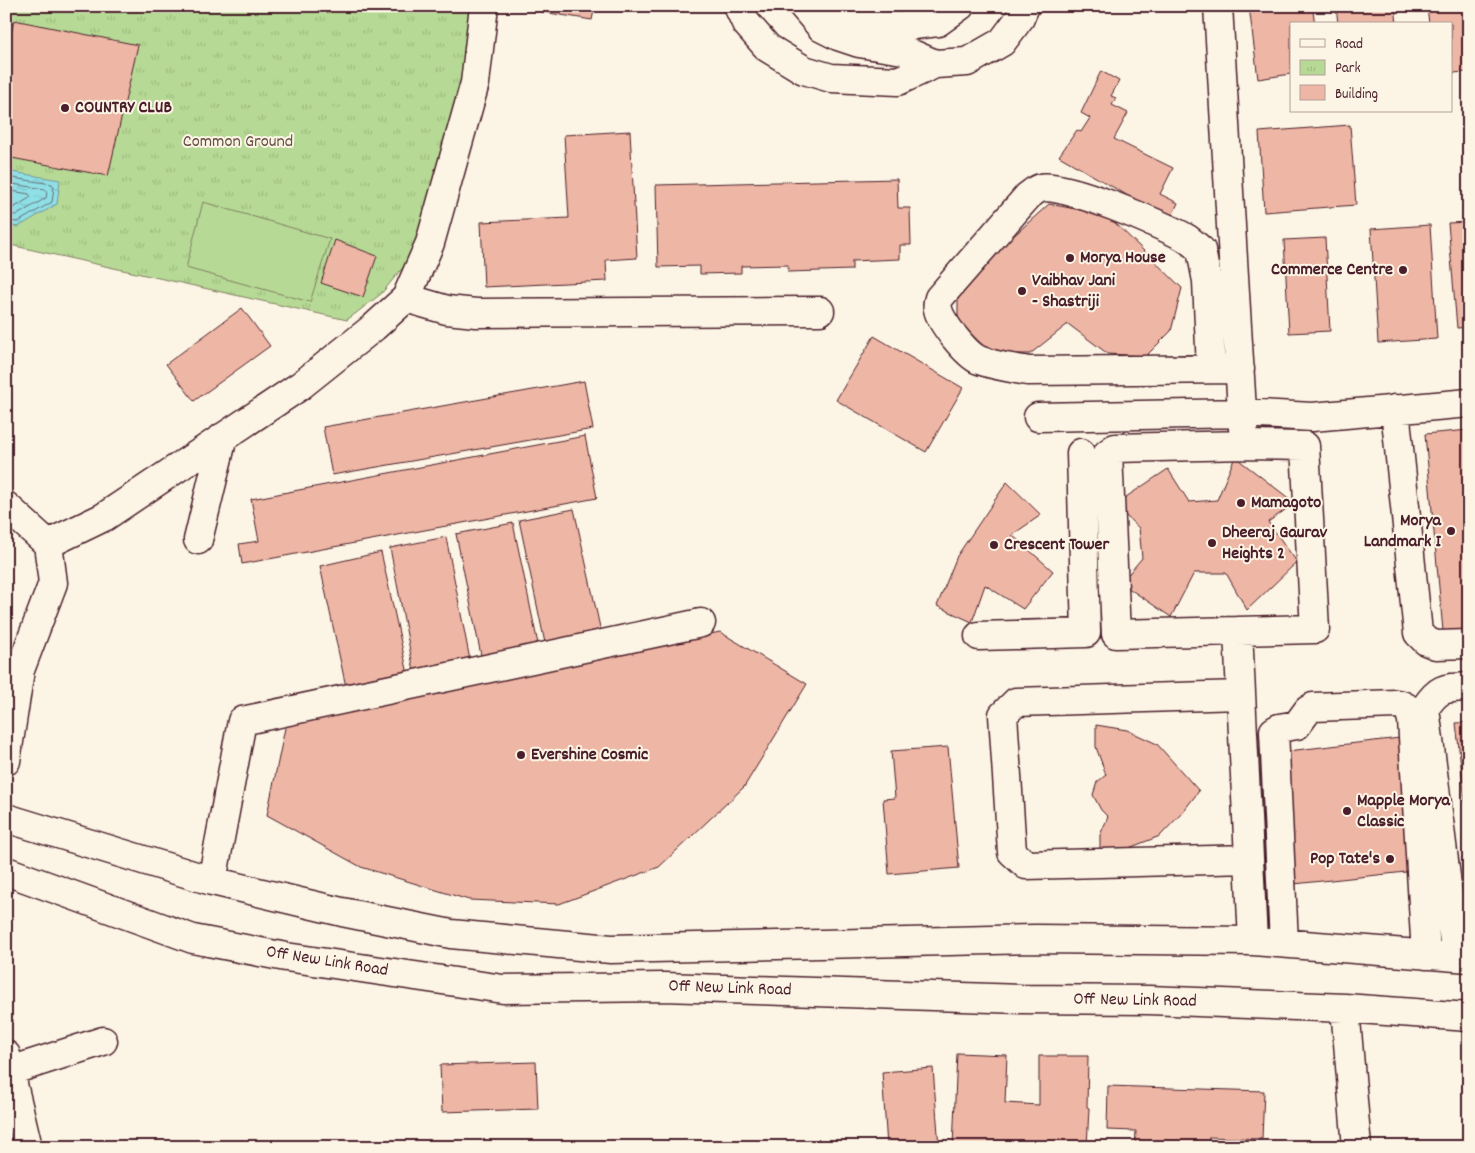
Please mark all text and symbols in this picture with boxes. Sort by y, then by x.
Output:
legend [1290,22,1452,112]
text: Road [1335,34,1363,56]
text: Park [1335,58,1361,80]
text: Building [1335,84,1378,106]
place label: COUNTRY CLUB [75,96,172,121]
marker: COUNTRY CLUB [59,102,71,114]
park label: Common Ground [183,130,293,155]
place label: Morya House [1080,246,1166,271]
marker: Morya House [1064,252,1076,264]
place label: Commerce Centre [1271,258,1393,283]
marker: Commerce Centre [1397,264,1409,276]
place label: Vaibhav Jani - Shastriji [1032,269,1116,315]
marker: Vaibhav Jani - Shastriji [1016,285,1028,297]
place label: Mamagoto [1251,491,1321,516]
marker: Mamagoto [1235,497,1247,509]
place label: Morya Landmark I [1364,509,1442,555]
place label: Dheeraj Gaurav Heights 2 [1222,521,1328,567]
marker: Morya Landmark I [1445,525,1457,537]
place label: Crescent Tower [1004,533,1109,558]
marker: Dheeraj Gaurav Heights 2 [1206,537,1218,549]
marker: Crescent Tower [988,539,1000,551]
place label: Evershine Cosmic [531,743,648,768]
marker: Evershine Cosmic [515,749,527,761]
place label: Mapple Morya Classic [1357,789,1450,835]
marker: Mapple Morya Classic [1341,805,1353,817]
place label: Pop Tate's [1310,847,1380,872]
marker: Pop Tate's [1384,853,1396,865]
street label: Off New Link Road [264,940,390,984]
street label: Off New Link Road [668,974,792,1004]
street label: Off New Link Road [1073,987,1197,1015]

